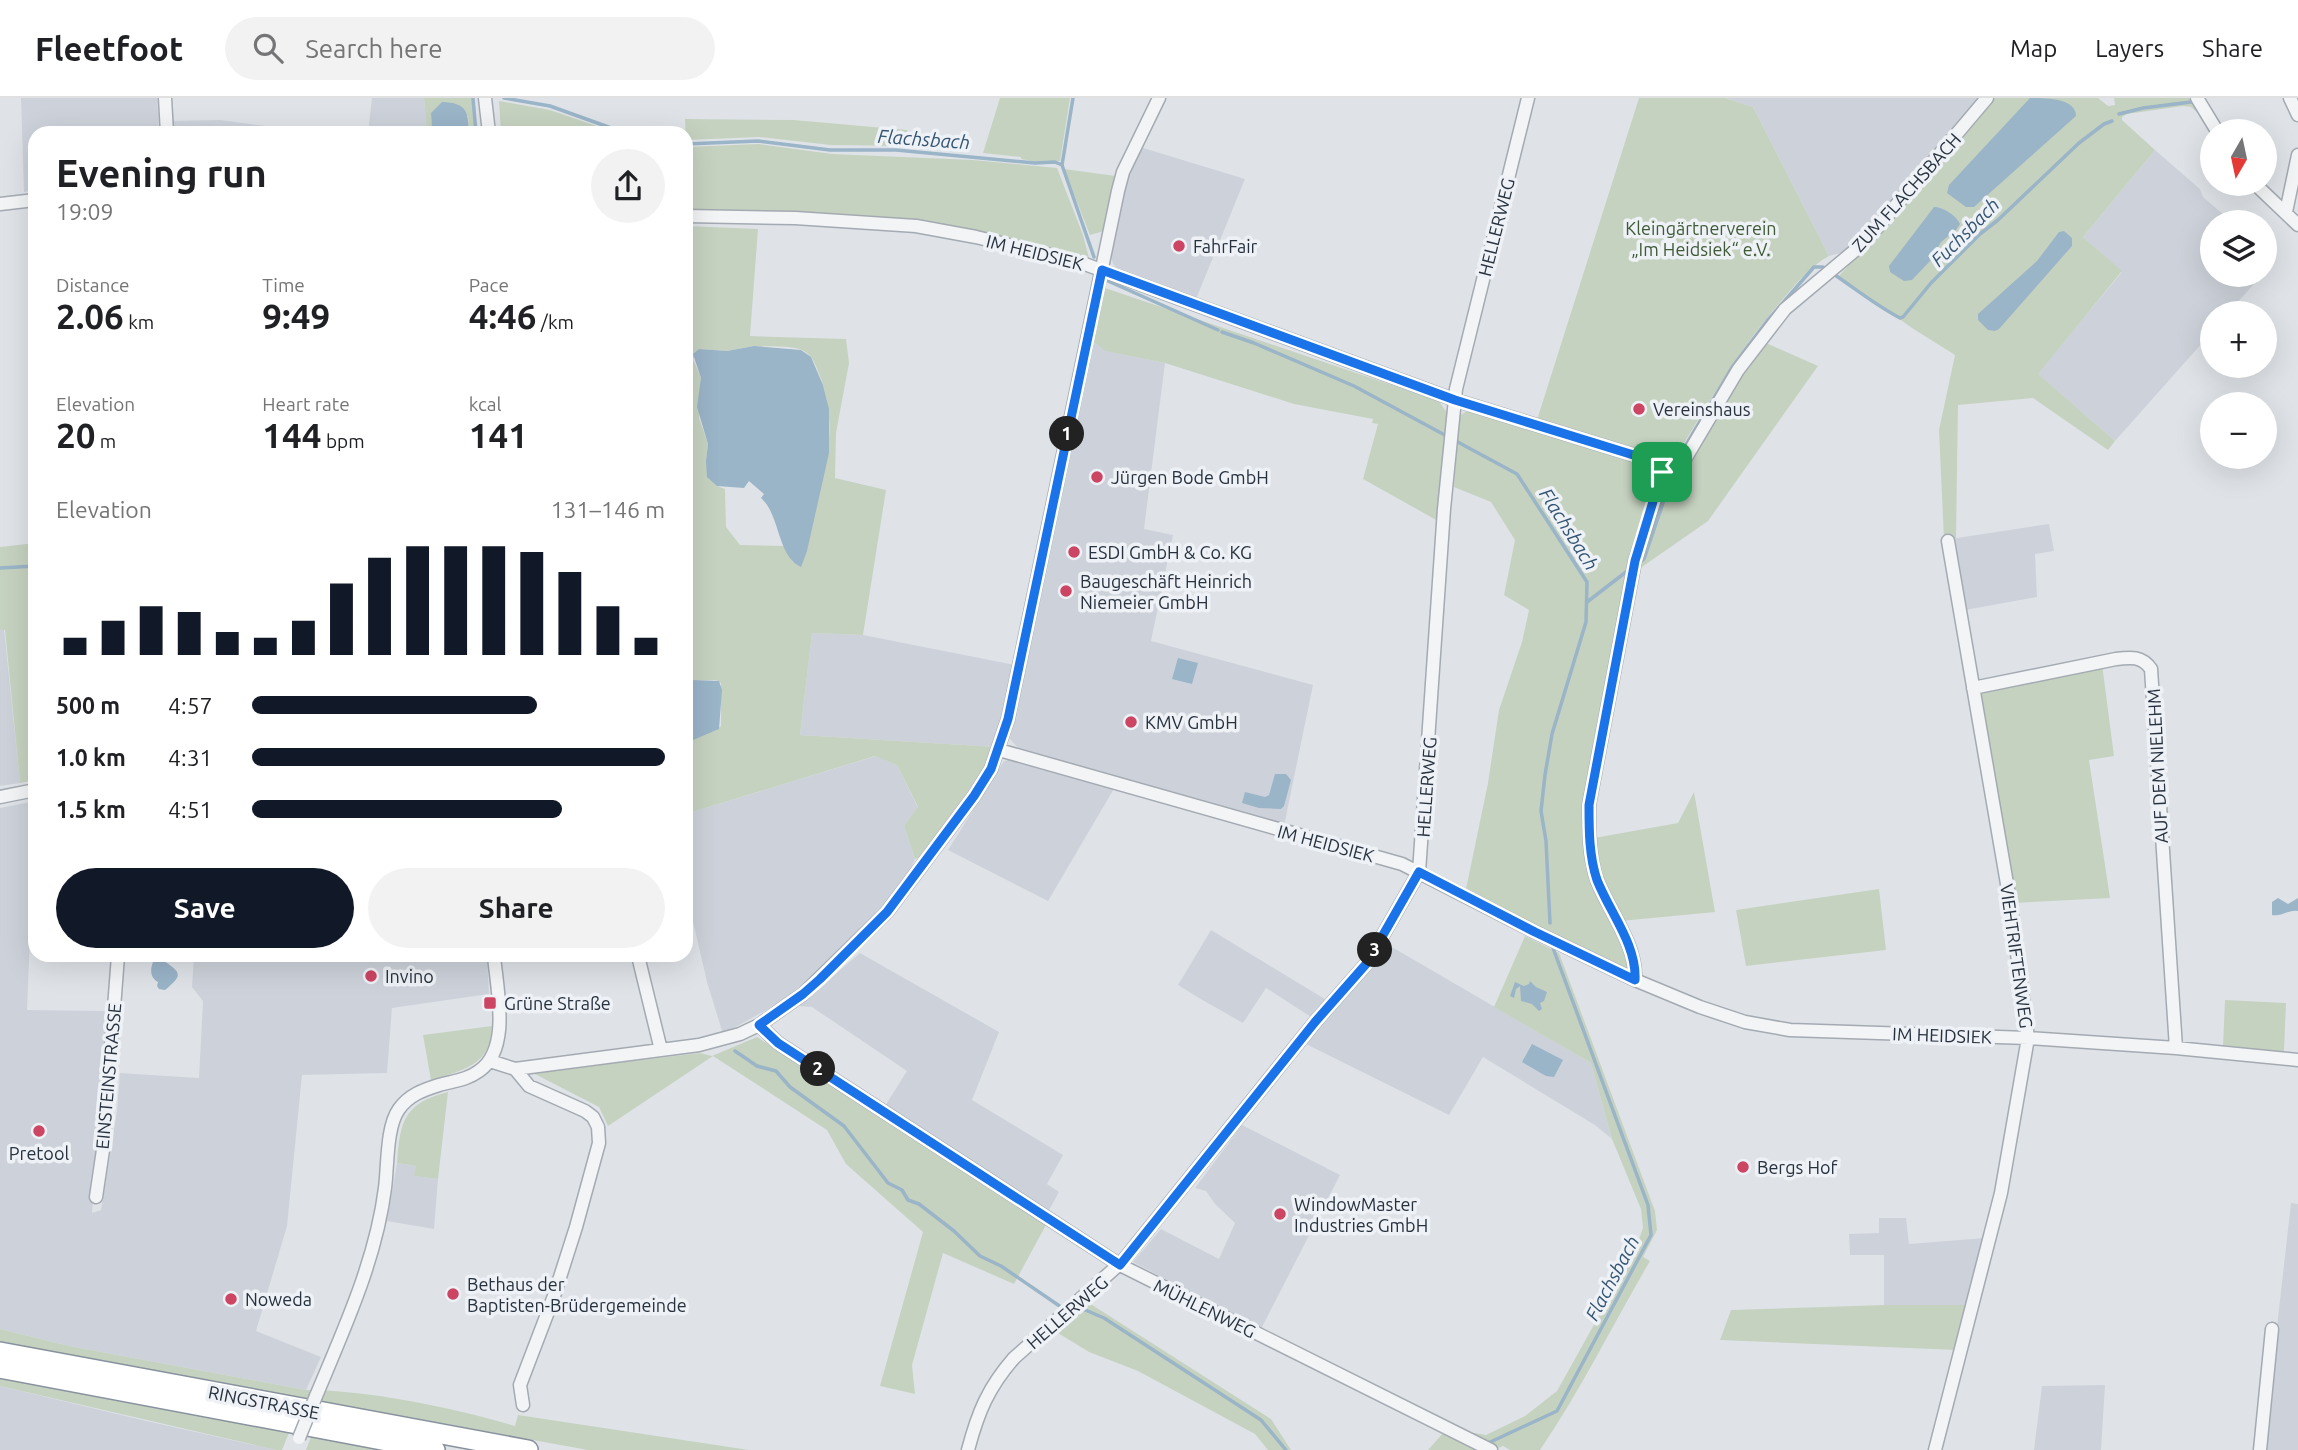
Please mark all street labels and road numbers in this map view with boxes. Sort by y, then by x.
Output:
street label: ZUM FLACHSBACH [1848,129,1964,255]
street label: HELLERWEG [1474,176,1518,278]
street label: IM HEIDSIEK [984,230,1086,274]
street label: AUF DEM NIELEHM [2143,688,2171,844]
street label: HELLERWEG [1413,736,1439,838]
street label: IM HEIDSIEK [1275,820,1377,866]
street label: VIEHTRIFTENWEG [1997,883,2037,1029]
street label: EINSTEINSTRASSE [92,1002,124,1150]
street label: IM HEIDSIEK [1892,1023,1992,1047]
street label: HELLERWEG [1022,1271,1112,1353]
street label: MÜHLENWEG [1151,1275,1259,1341]
street label: RINGSTRASSE [207,1381,321,1423]

